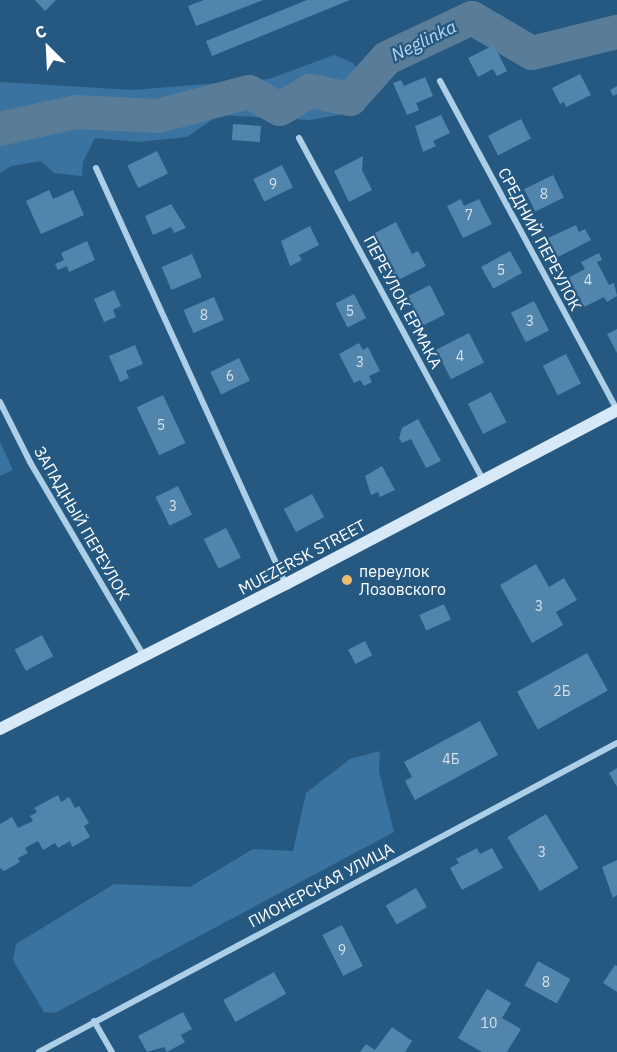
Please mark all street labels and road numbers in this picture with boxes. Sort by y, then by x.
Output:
street label: СРЕДНИЙ ПЕРЕУЛОК [494,164,586,314]
street label: ПЕРЕУЛОК ЕРМАКА [360,232,446,372]
street label: ЗАПАДНЫЙ ПЕРЕУЛОК [30,443,134,603]
street label: MUEZERSK STREET [235,515,369,599]
street label: ПИОНЕРСКАЯ УЛИЦА [245,839,397,931]

